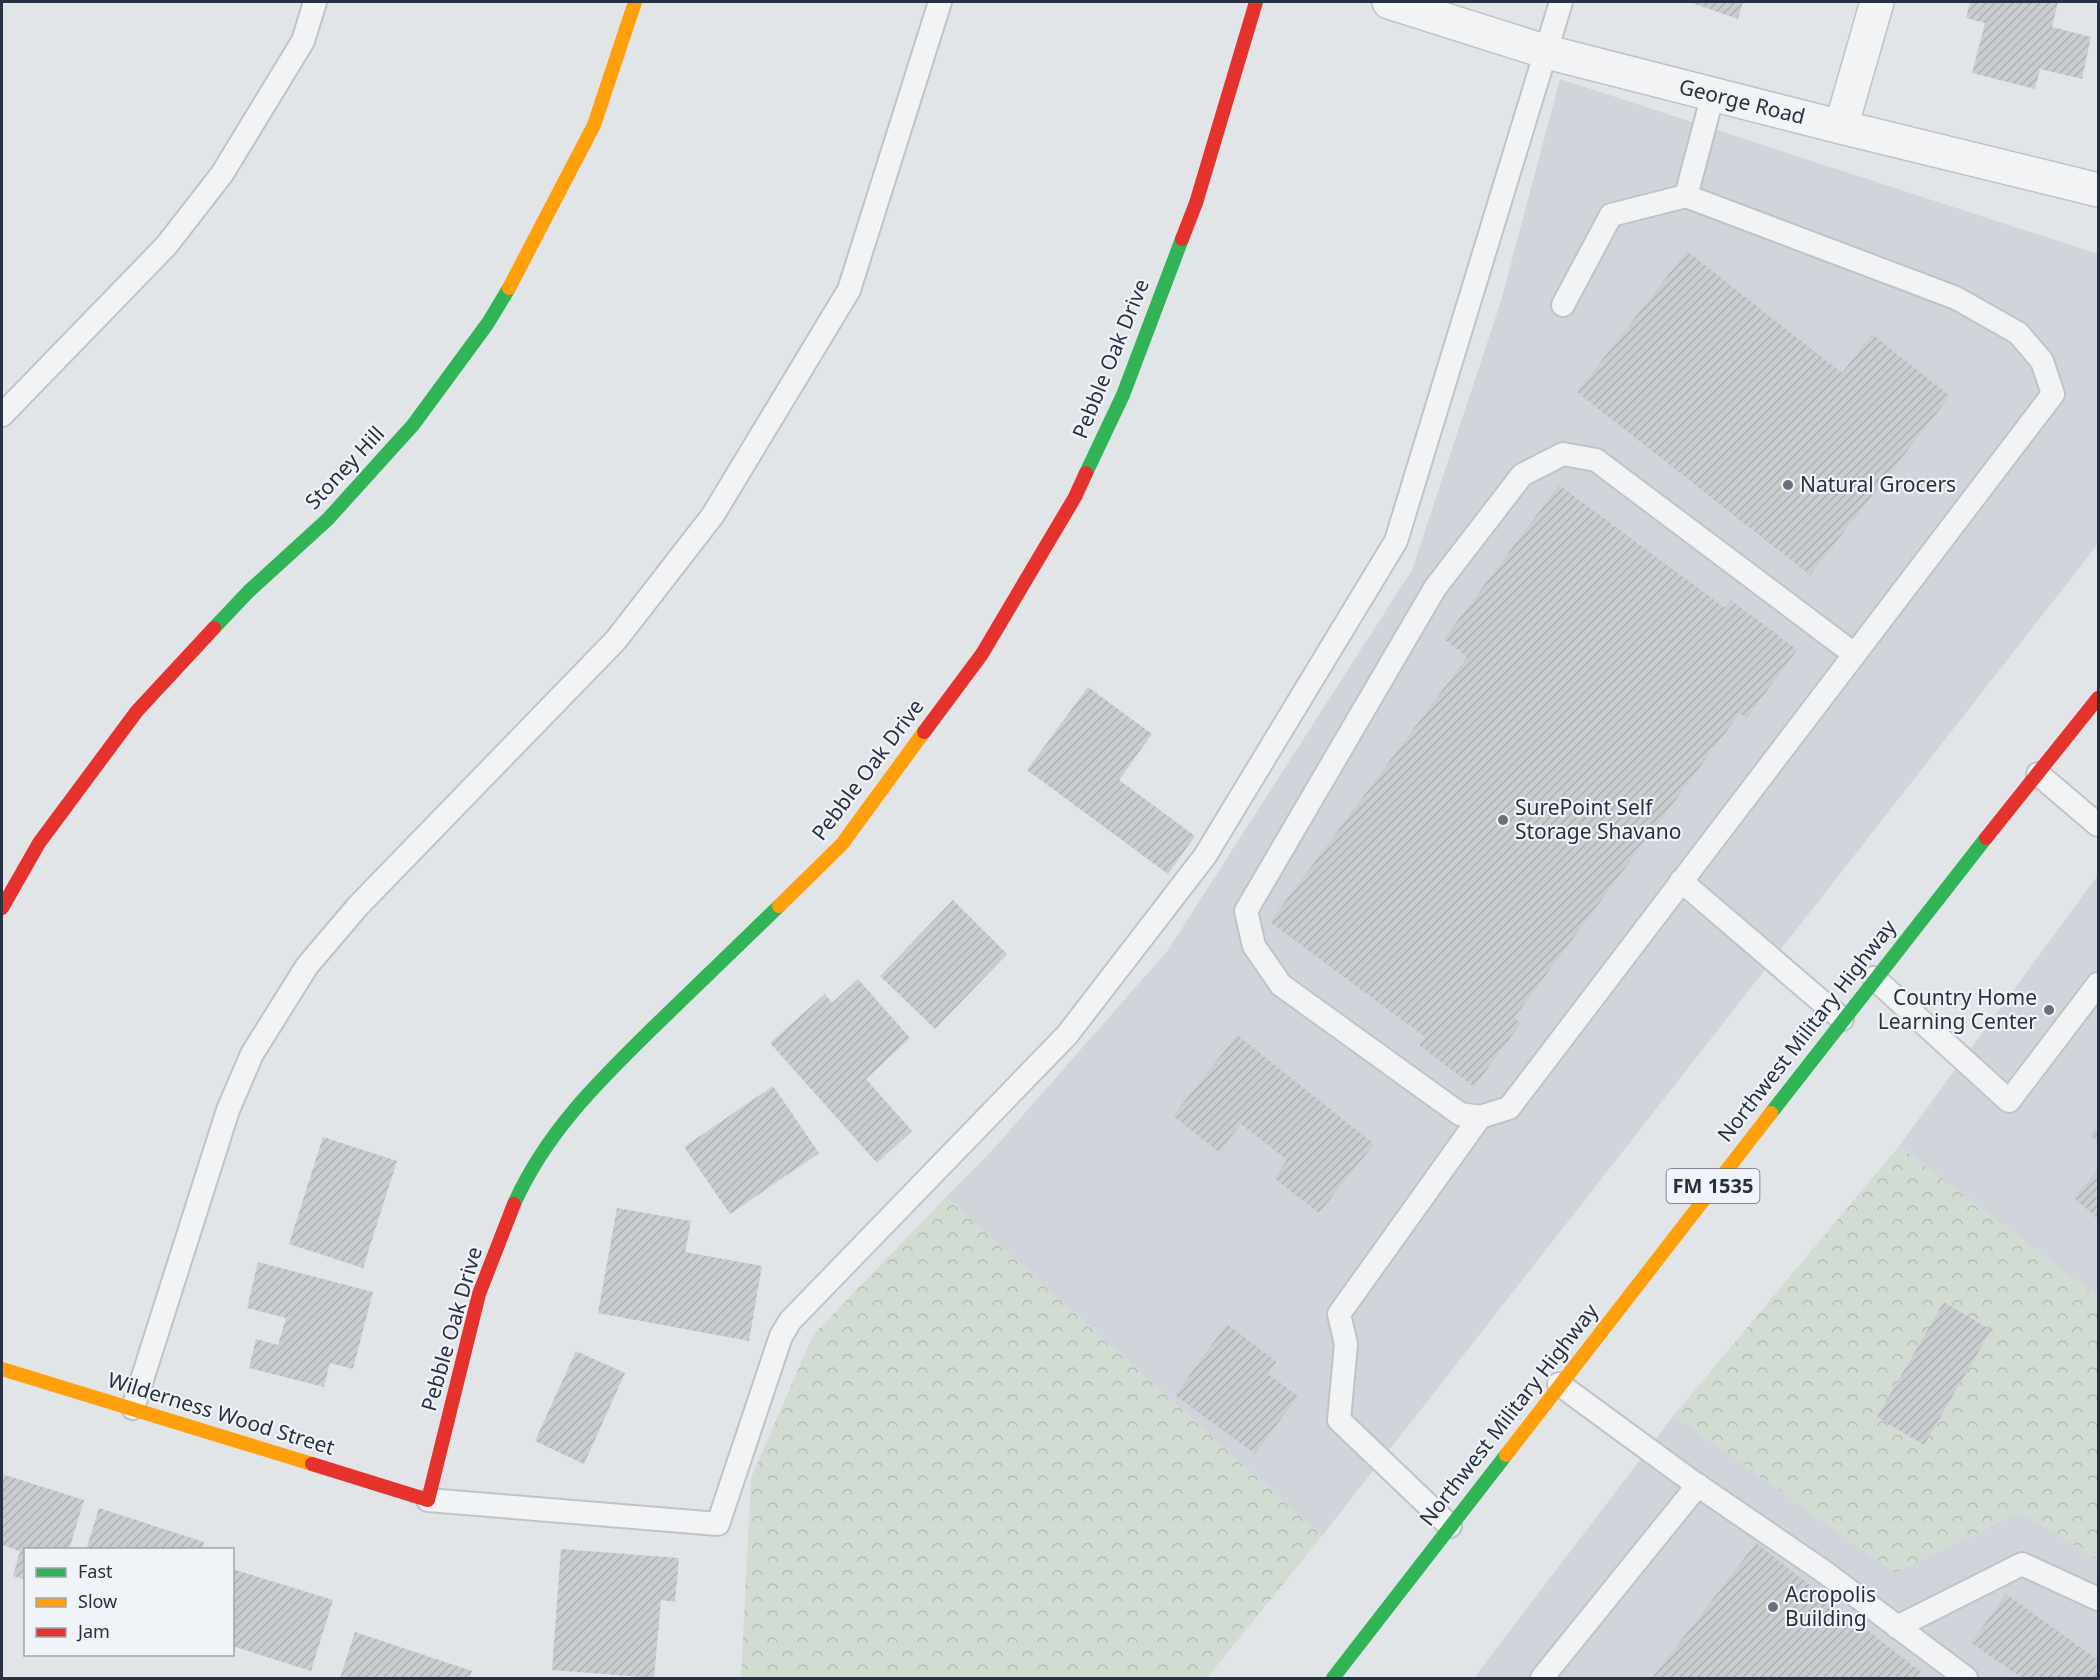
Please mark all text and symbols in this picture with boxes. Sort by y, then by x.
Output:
street label: George Road [1676,72,1808,130]
street label: Pebble Oak Drive [1065,275,1155,443]
street label: Stoney Hill [298,420,390,515]
place label: Natural Grocers [1800,470,1956,498]
marker: Natural Grocers [1781,478,1795,492]
street label: Pebble Oak Drive [805,693,930,846]
place label: SurePoint Self Storage Shavano [1515,793,1682,845]
marker: SurePoint Self Storage Shavano [1496,813,1510,827]
street label: Northwest Military Highway [1711,913,1902,1147]
place label: Country Home Learning Center [1878,983,2037,1035]
marker: Country Home Learning Center [2042,1003,2056,1017]
road number: FM 1535 [1666,1169,1760,1203]
street label: Pebble Oak Drive [414,1243,488,1414]
street label: Northwest Military Highway [1413,1297,1604,1531]
street label: Wilderness Wood Street [104,1365,338,1461]
legend [24,1548,234,1656]
text: Fast [78,1559,113,1583]
place label: Acropolis Building [1785,1580,1876,1632]
text: Slow [78,1589,117,1613]
marker: Acropolis Building [1766,1600,1780,1614]
text: Jam [76,1619,110,1643]

